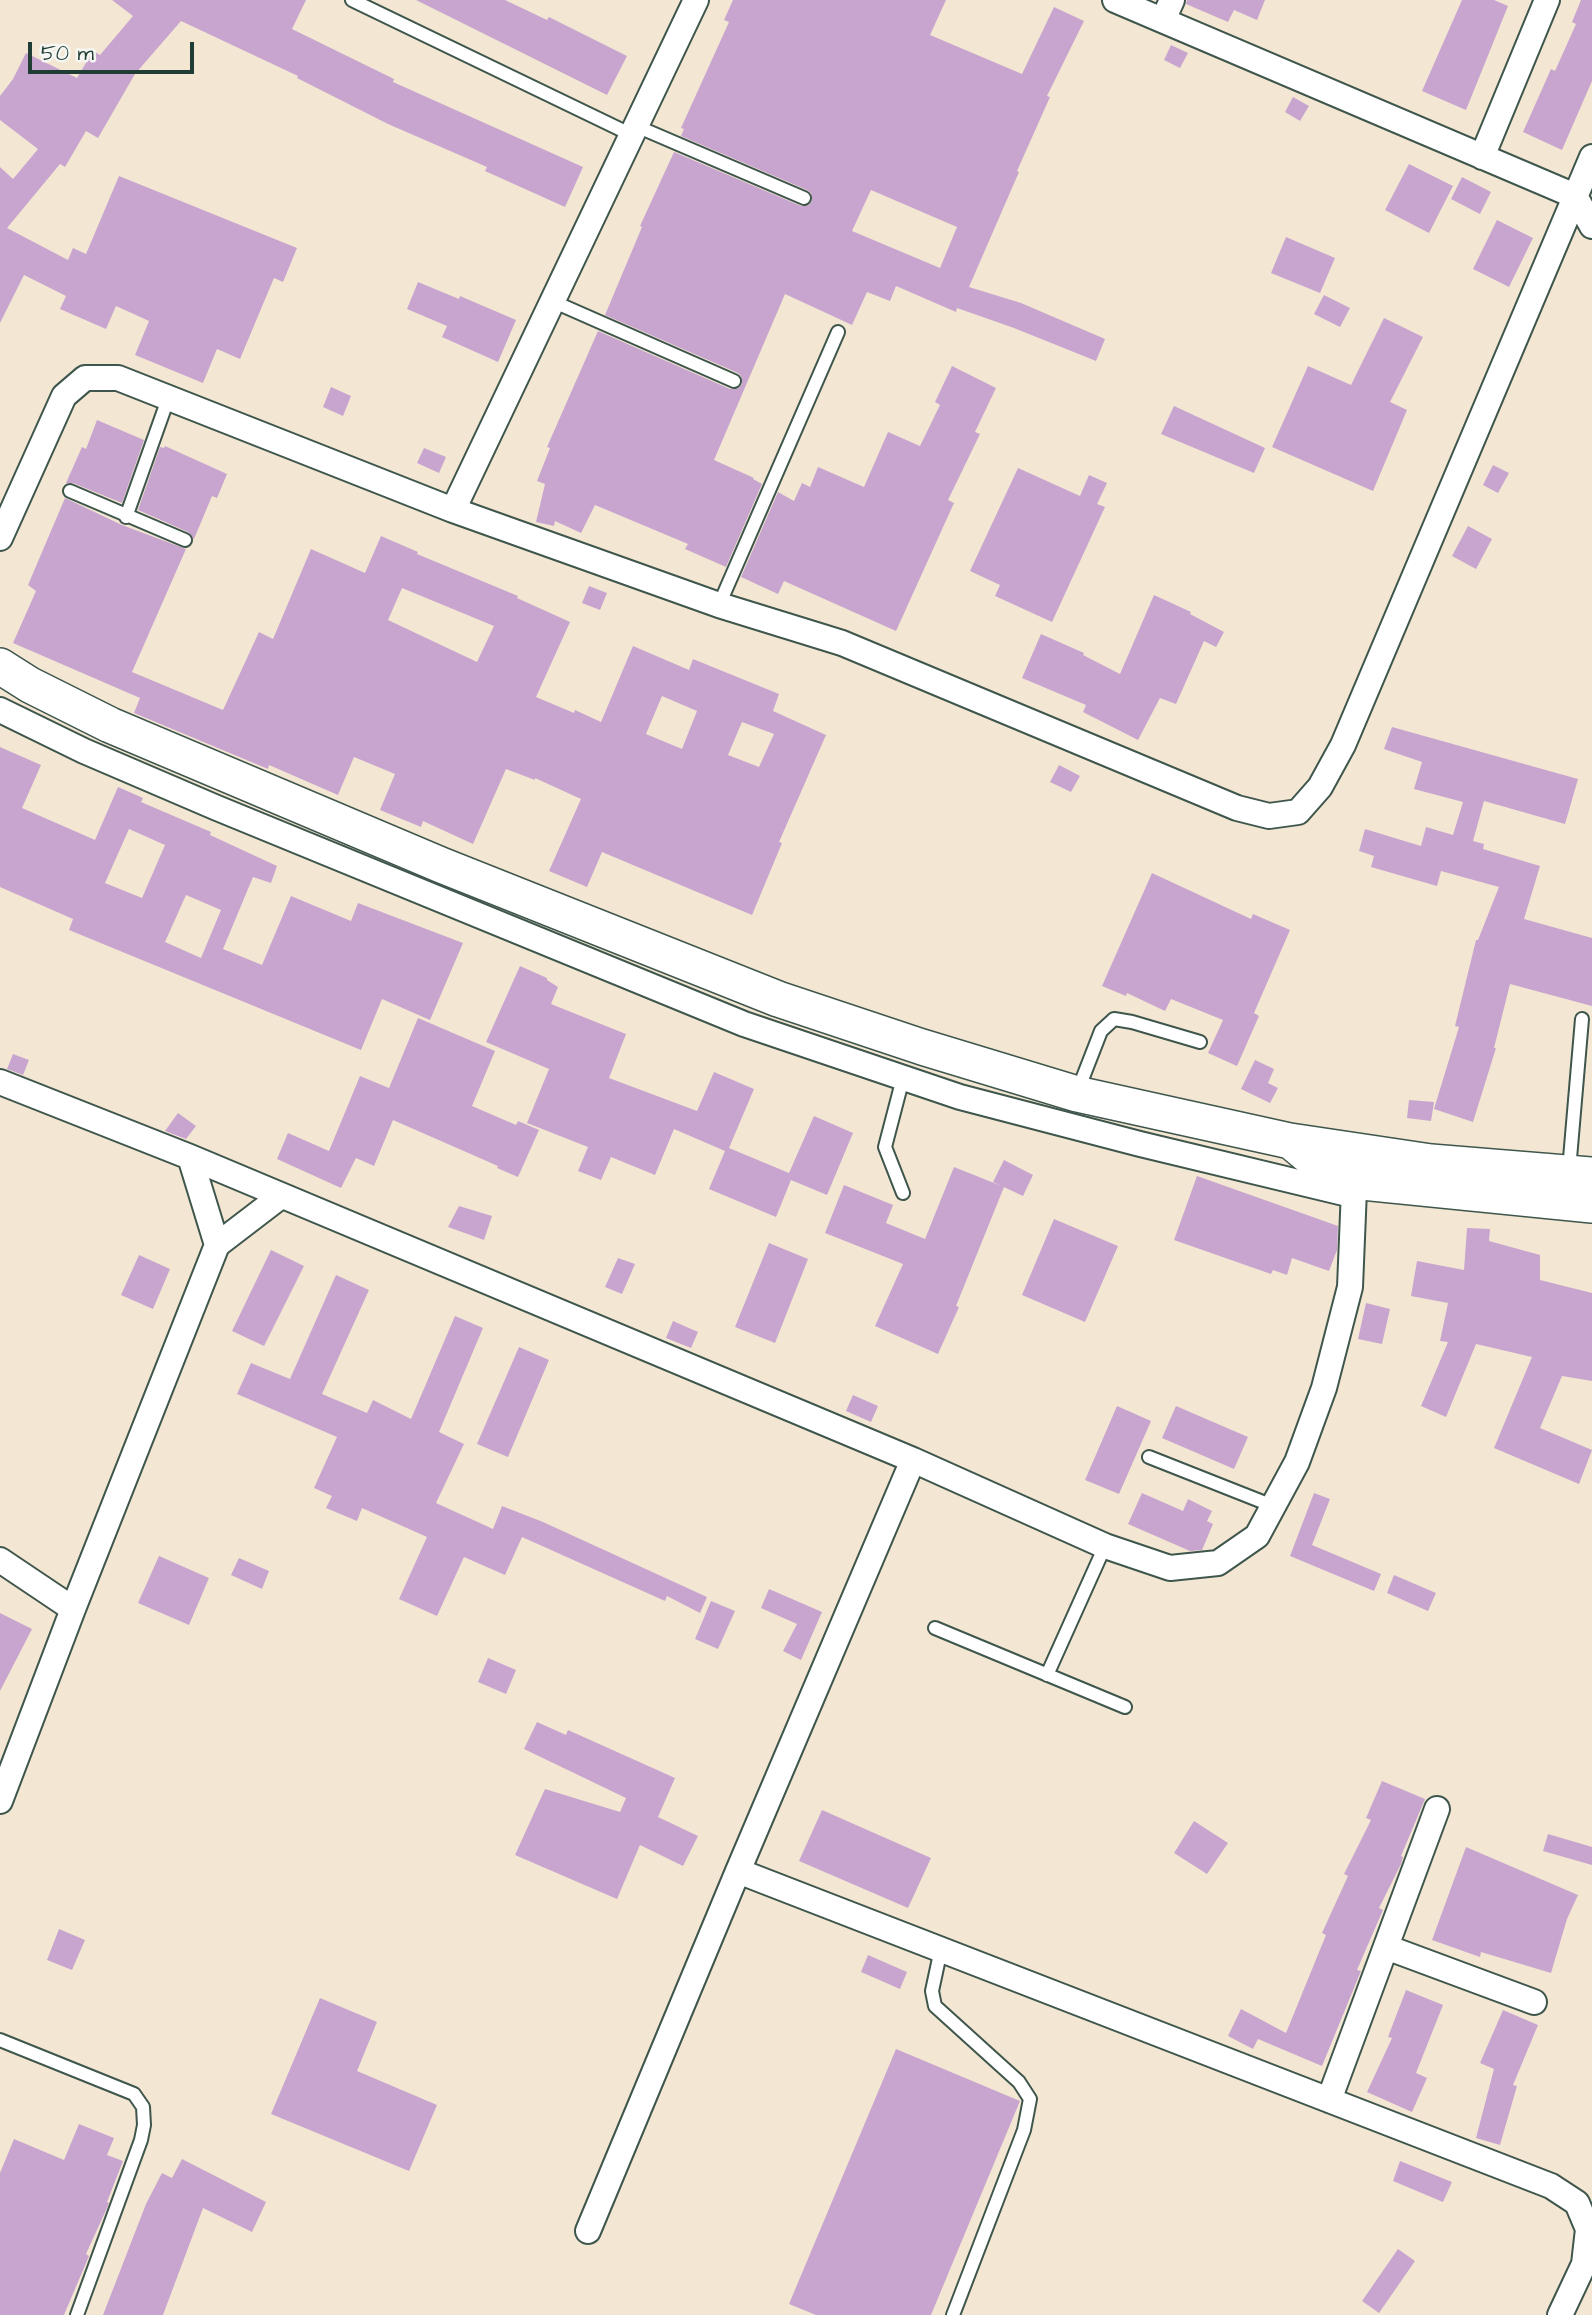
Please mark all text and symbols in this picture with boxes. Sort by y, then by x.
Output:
scale bar [32,28,198,72]
text: 50 m [41,39,94,68]

